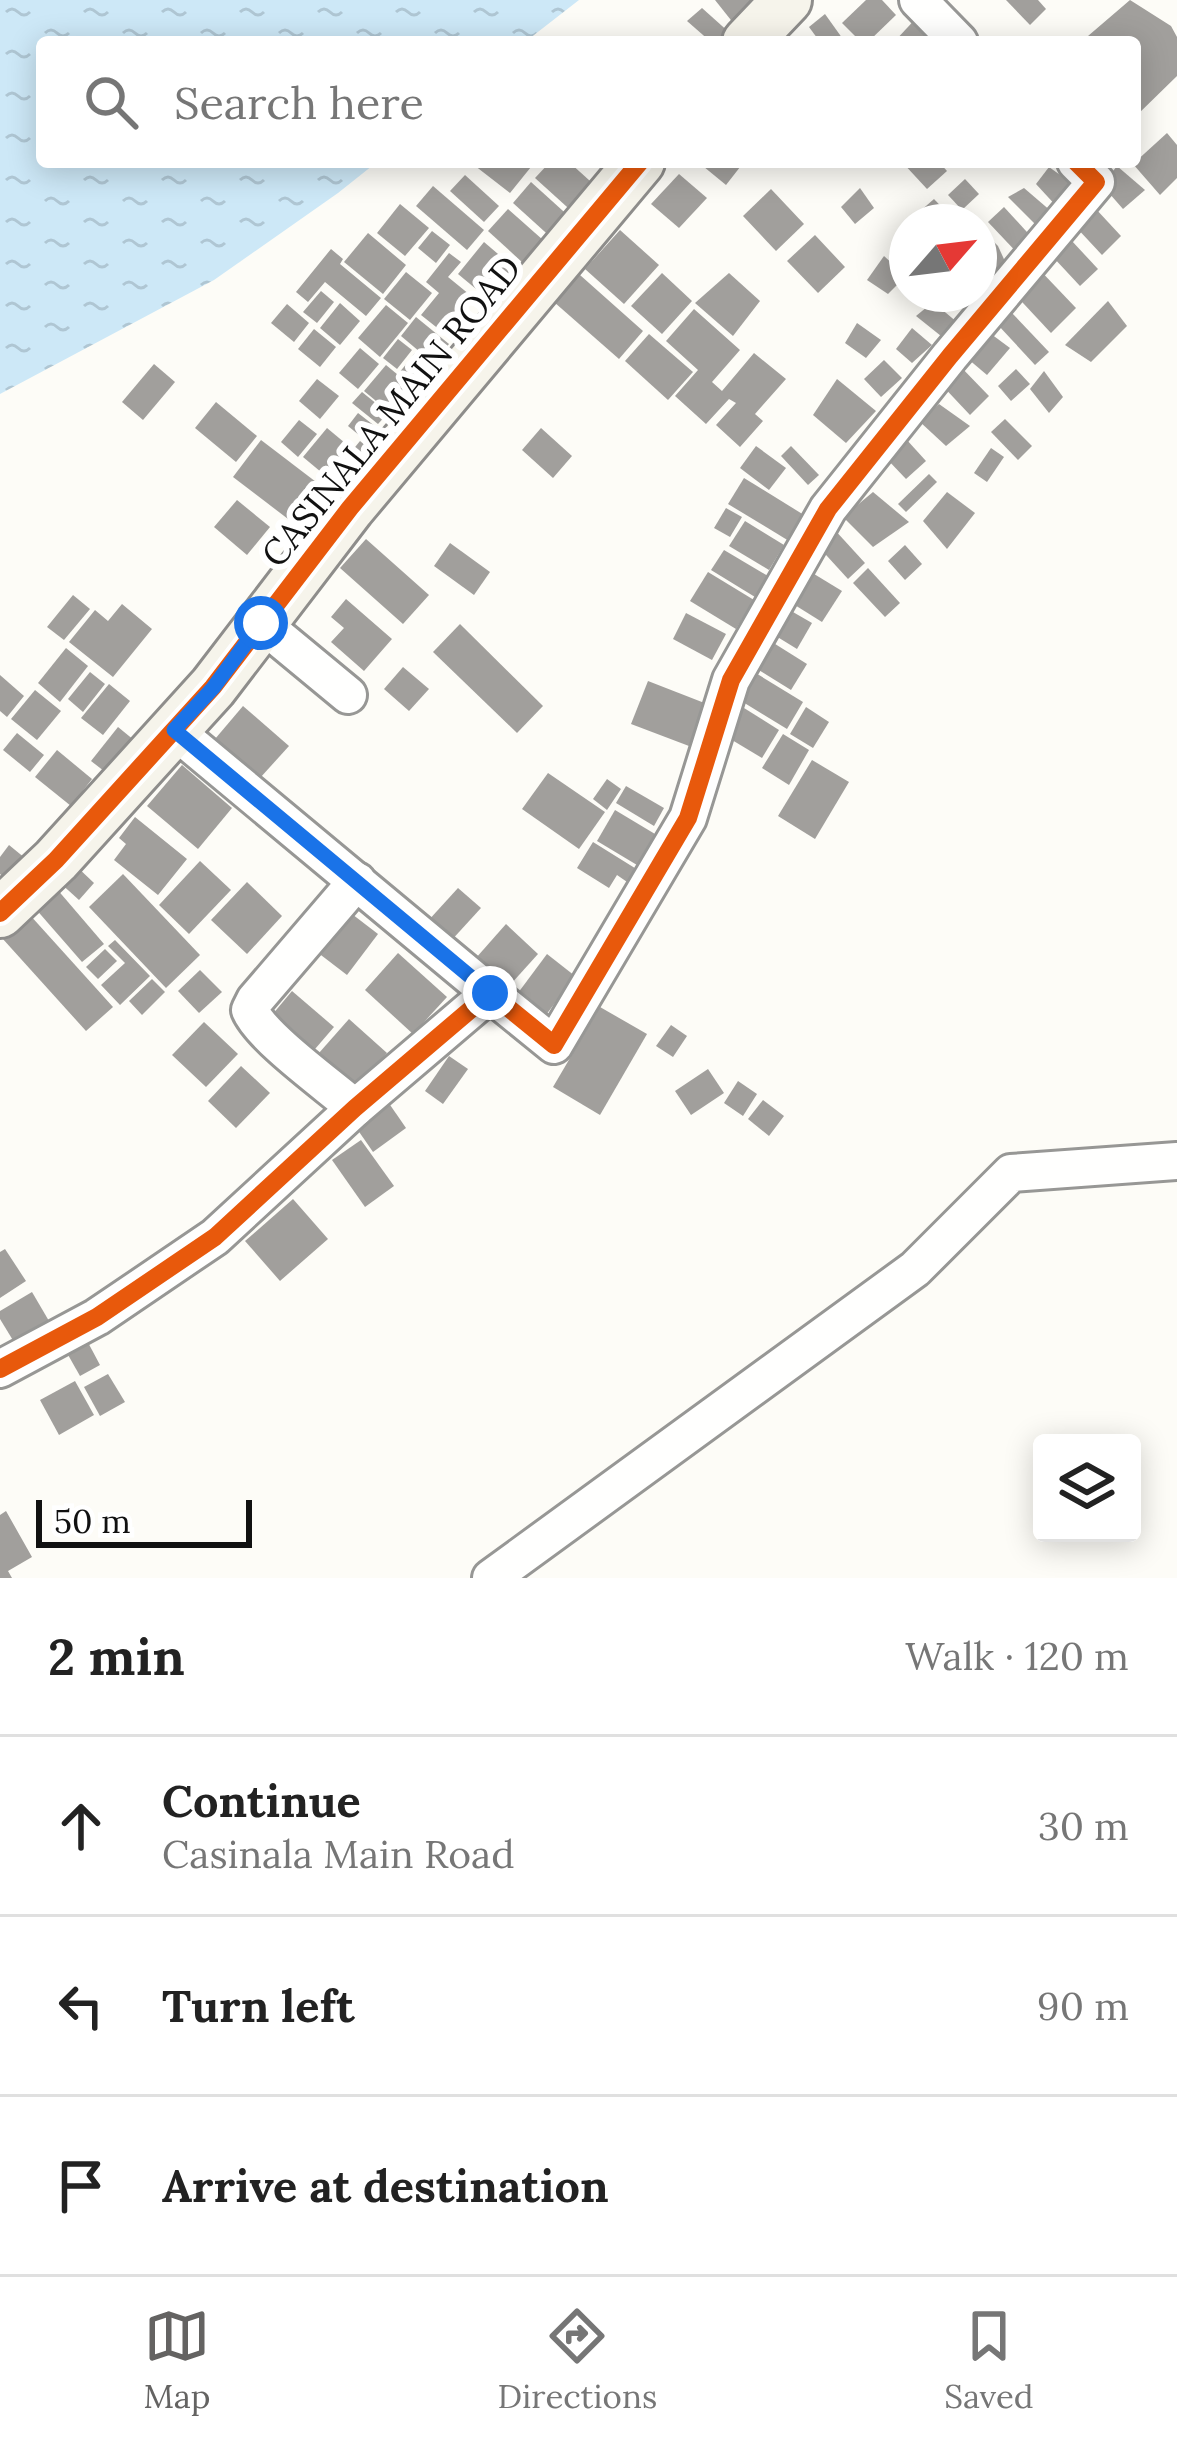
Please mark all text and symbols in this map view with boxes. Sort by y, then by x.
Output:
search box [36,36,1141,168]
icon: search [78,69,144,135]
text: Search here [174,74,424,131]
north arrow [889,204,997,312]
street label: CASINALA MAIN ROAD [251,246,531,576]
route start [234,596,288,650]
route end [463,966,517,1020]
map controls [1033,1434,1141,1542]
button: layers [1033,1434,1141,1542]
scale bar [36,1494,252,1547]
text: 50 m [54,1500,131,1542]
text: 2 min [48,1624,185,1689]
text: Walk · 120 m [905,1631,1129,1681]
text: Continue [162,1772,361,1829]
icon: ahead [48,1793,114,1859]
text: 30 m [1038,1801,1129,1851]
text: Casinala Main Road [162,1829,514,1879]
icon: left [48,1973,114,2039]
text: Turn left [162,1977,355,2034]
text: 90 m [1037,1981,1129,2031]
icon: arrive [48,2153,114,2219]
text: Arrive at destination [162,2157,609,2214]
tab: Map [143,2303,211,2417]
tab: Directions [498,2303,657,2417]
tab: Saved [944,2303,1033,2417]

